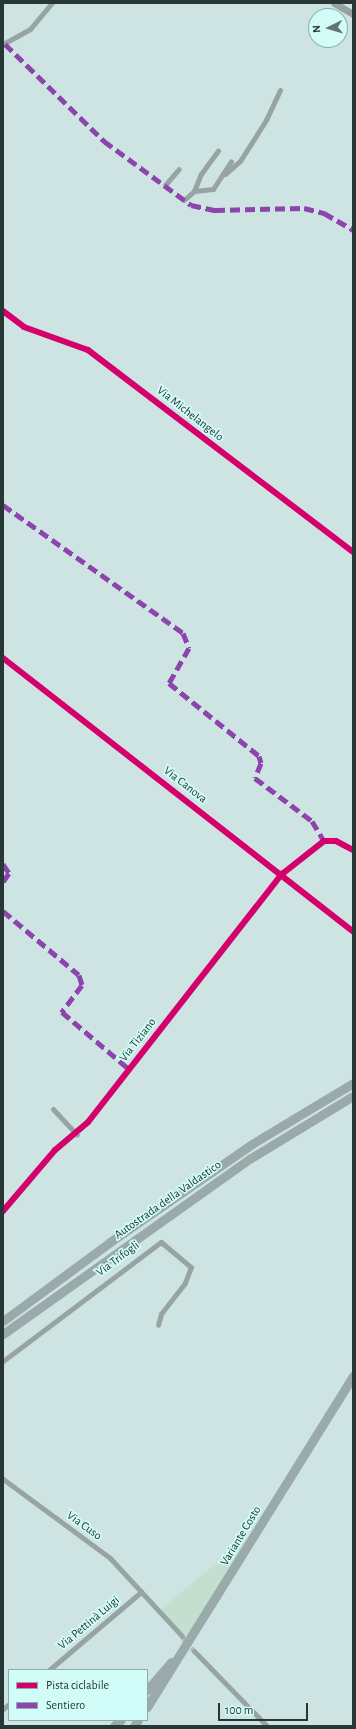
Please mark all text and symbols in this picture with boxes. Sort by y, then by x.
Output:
north arrow [308,8,348,48]
text: N [311,25,322,33]
street label: Via Michelangelo [154,383,226,445]
street label: Via Canova [160,764,210,806]
street label: Via Tiziano [117,1015,159,1065]
street label: Autostrada della Valdastico [112,1158,224,1242]
street label: Via Trifogli [94,1238,142,1280]
street label: Variante Costo [218,1504,264,1568]
street label: Via Cuso [64,1508,104,1544]
street label: Via Pettinà Luigi [55,1593,123,1653]
legend [8,1669,148,1721]
text: Pista ciclabile [46,1679,109,1691]
scale bar [220,1695,310,1721]
text: Sentiero [46,1699,85,1711]
text: 100 m [225,1704,253,1716]

